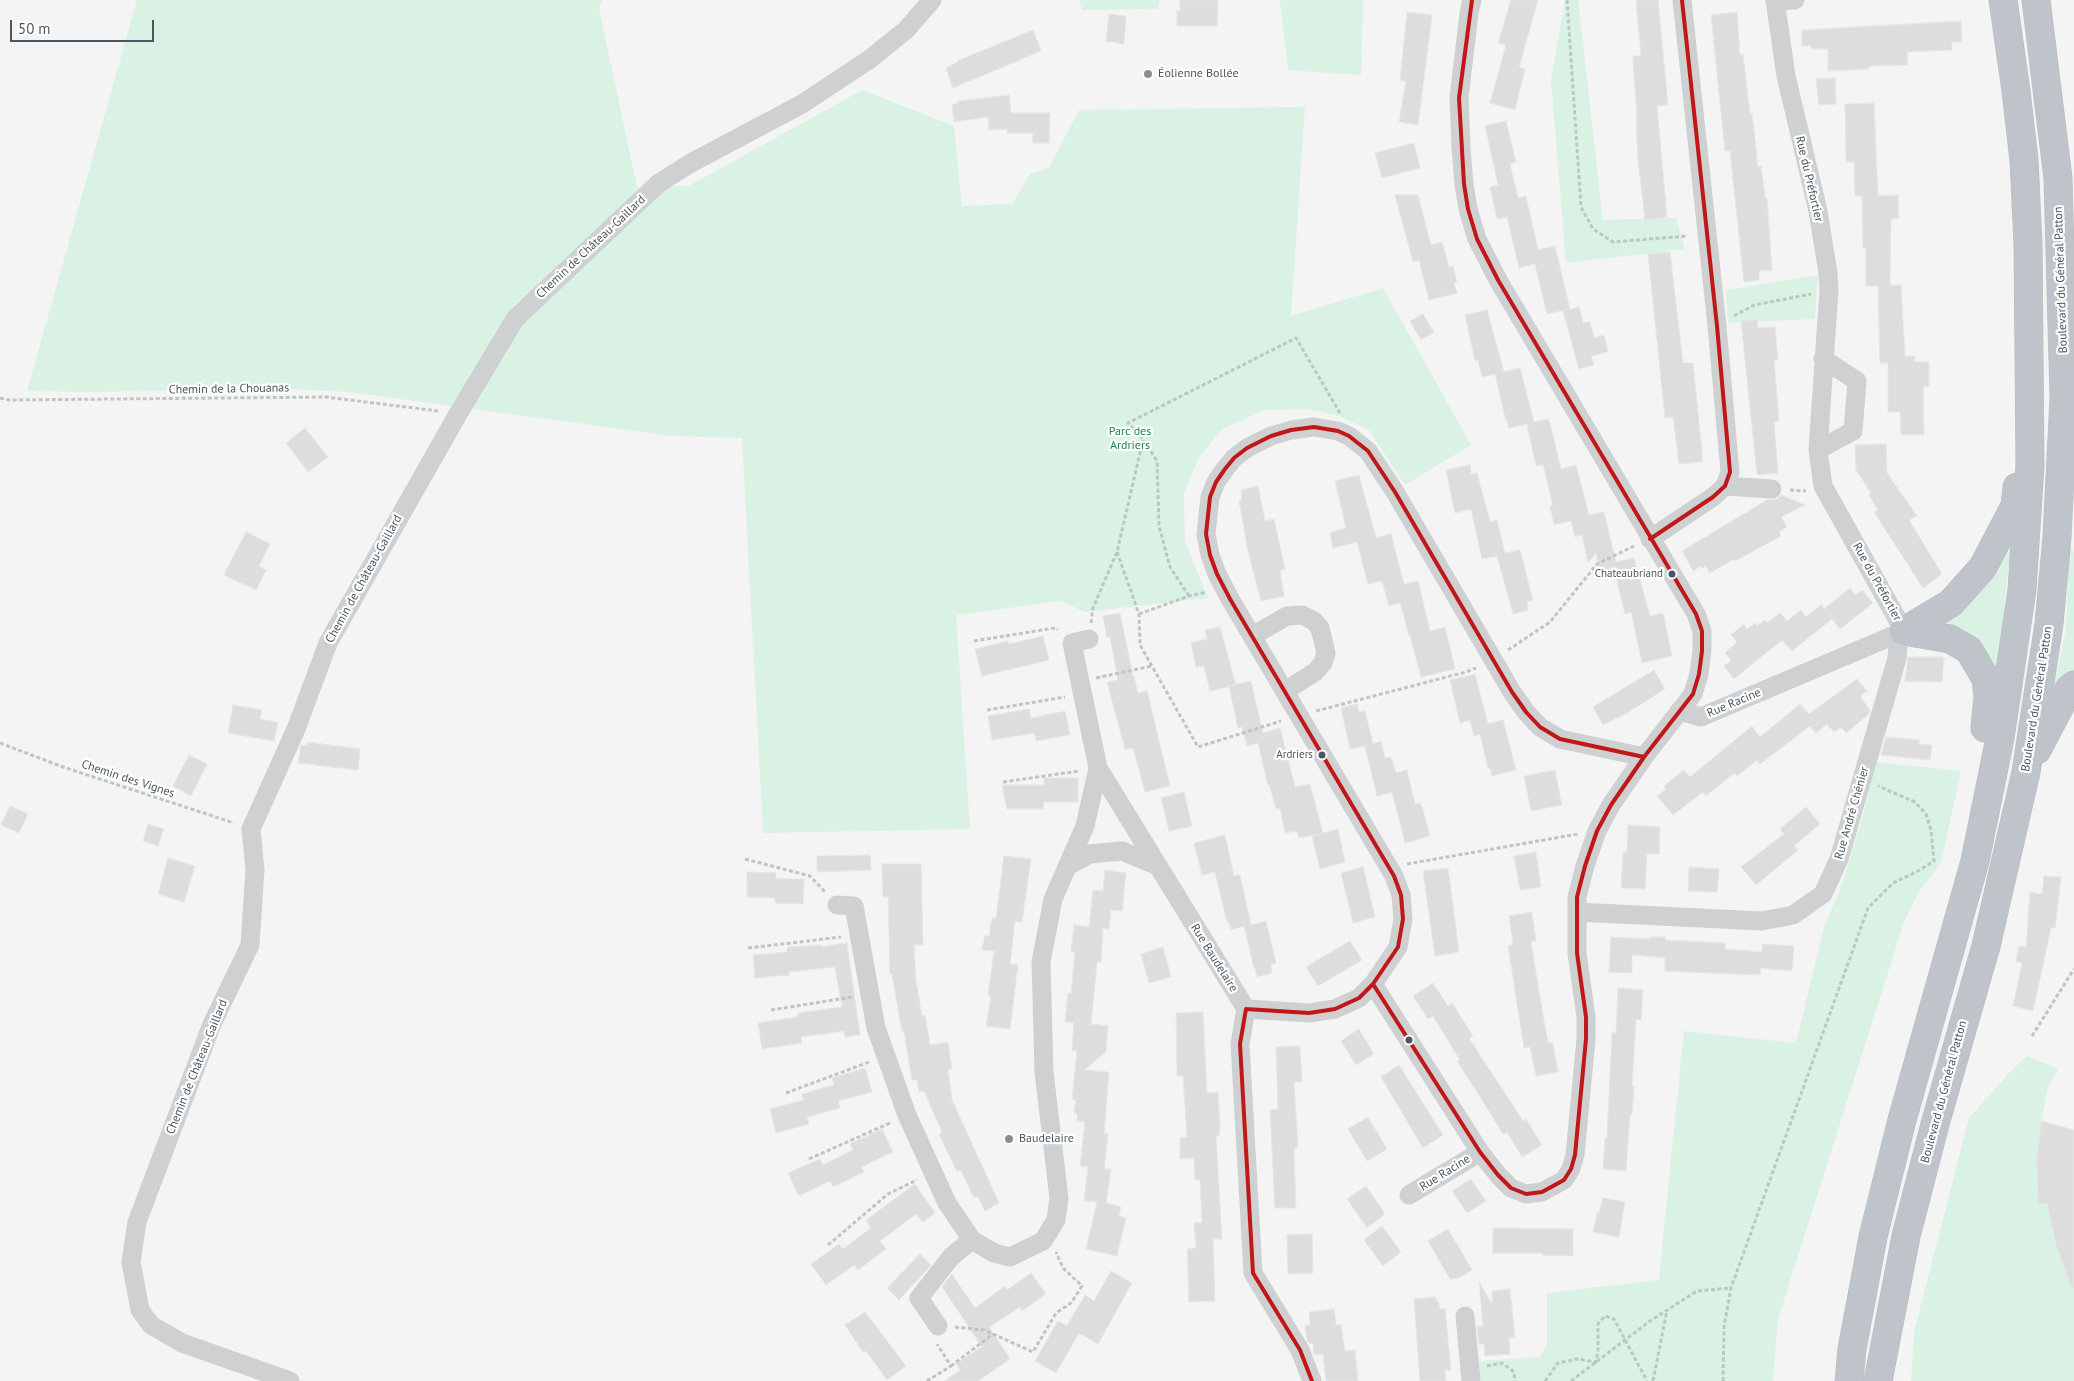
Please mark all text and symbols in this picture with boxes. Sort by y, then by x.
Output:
scale bar [12,10,156,42]
text: 50 m [18,19,51,38]
place label: Éolienne Bollée [1158,67,1239,81]
marker: Éolienne Bollée [1142,68,1154,80]
street label: Rue du Préfortier [1792,135,1826,223]
street label: Chemin de Château-Gaillard [533,193,649,301]
street label: Boulevard du Général Patton [2051,206,2071,354]
street label: Chemin de la Chouanas [169,381,289,397]
park label: Parc des Ardriers [1109,425,1151,453]
street label: Chemin de Château-Gaillard [323,512,405,646]
street label: Rue du Préfortier [1850,540,1904,624]
place label: Chateaubriand [1595,567,1663,581]
marker: Chateaubriand [1667,569,1677,579]
street label: Boulevard du Général Patton [2018,625,2056,773]
street label: Rue Racine [1705,685,1763,721]
place label: Ardriers [1276,748,1313,762]
marker: Ardriers [1317,750,1327,760]
street label: Chemin des Vignes [80,757,176,801]
street label: Rue André Chénier [1832,765,1872,861]
street label: Rue Baudelaire [1187,921,1241,995]
street label: Chemin de Château-Gaillard [163,997,231,1137]
street label: Boulevard du Général Patton [1918,1019,1970,1165]
unlabelled marker [1404,1035,1414,1045]
place label: Baudelaire [1019,1132,1074,1146]
marker: Baudelaire [1003,1133,1015,1145]
street label: Rue Racine [1417,1152,1473,1194]

